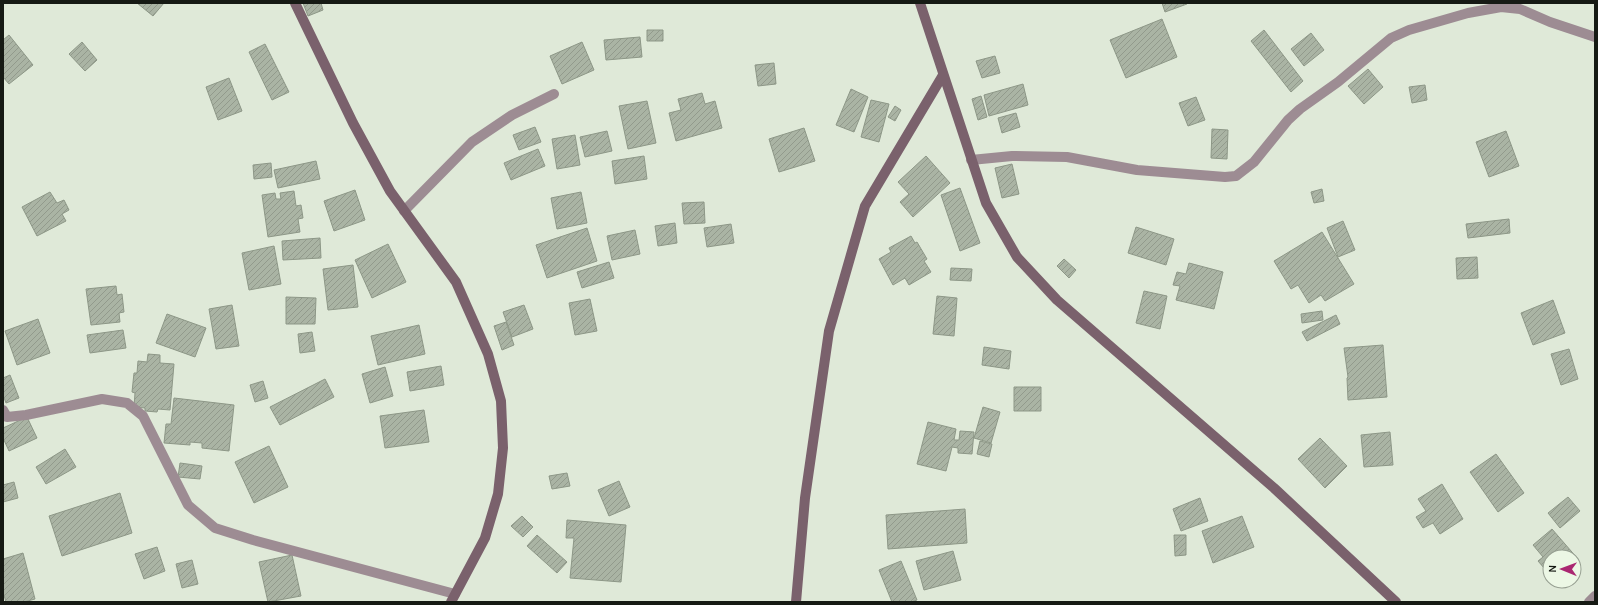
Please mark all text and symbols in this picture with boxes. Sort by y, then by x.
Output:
north arrow [1542,549,1582,589]
text: N [1546,565,1559,573]

